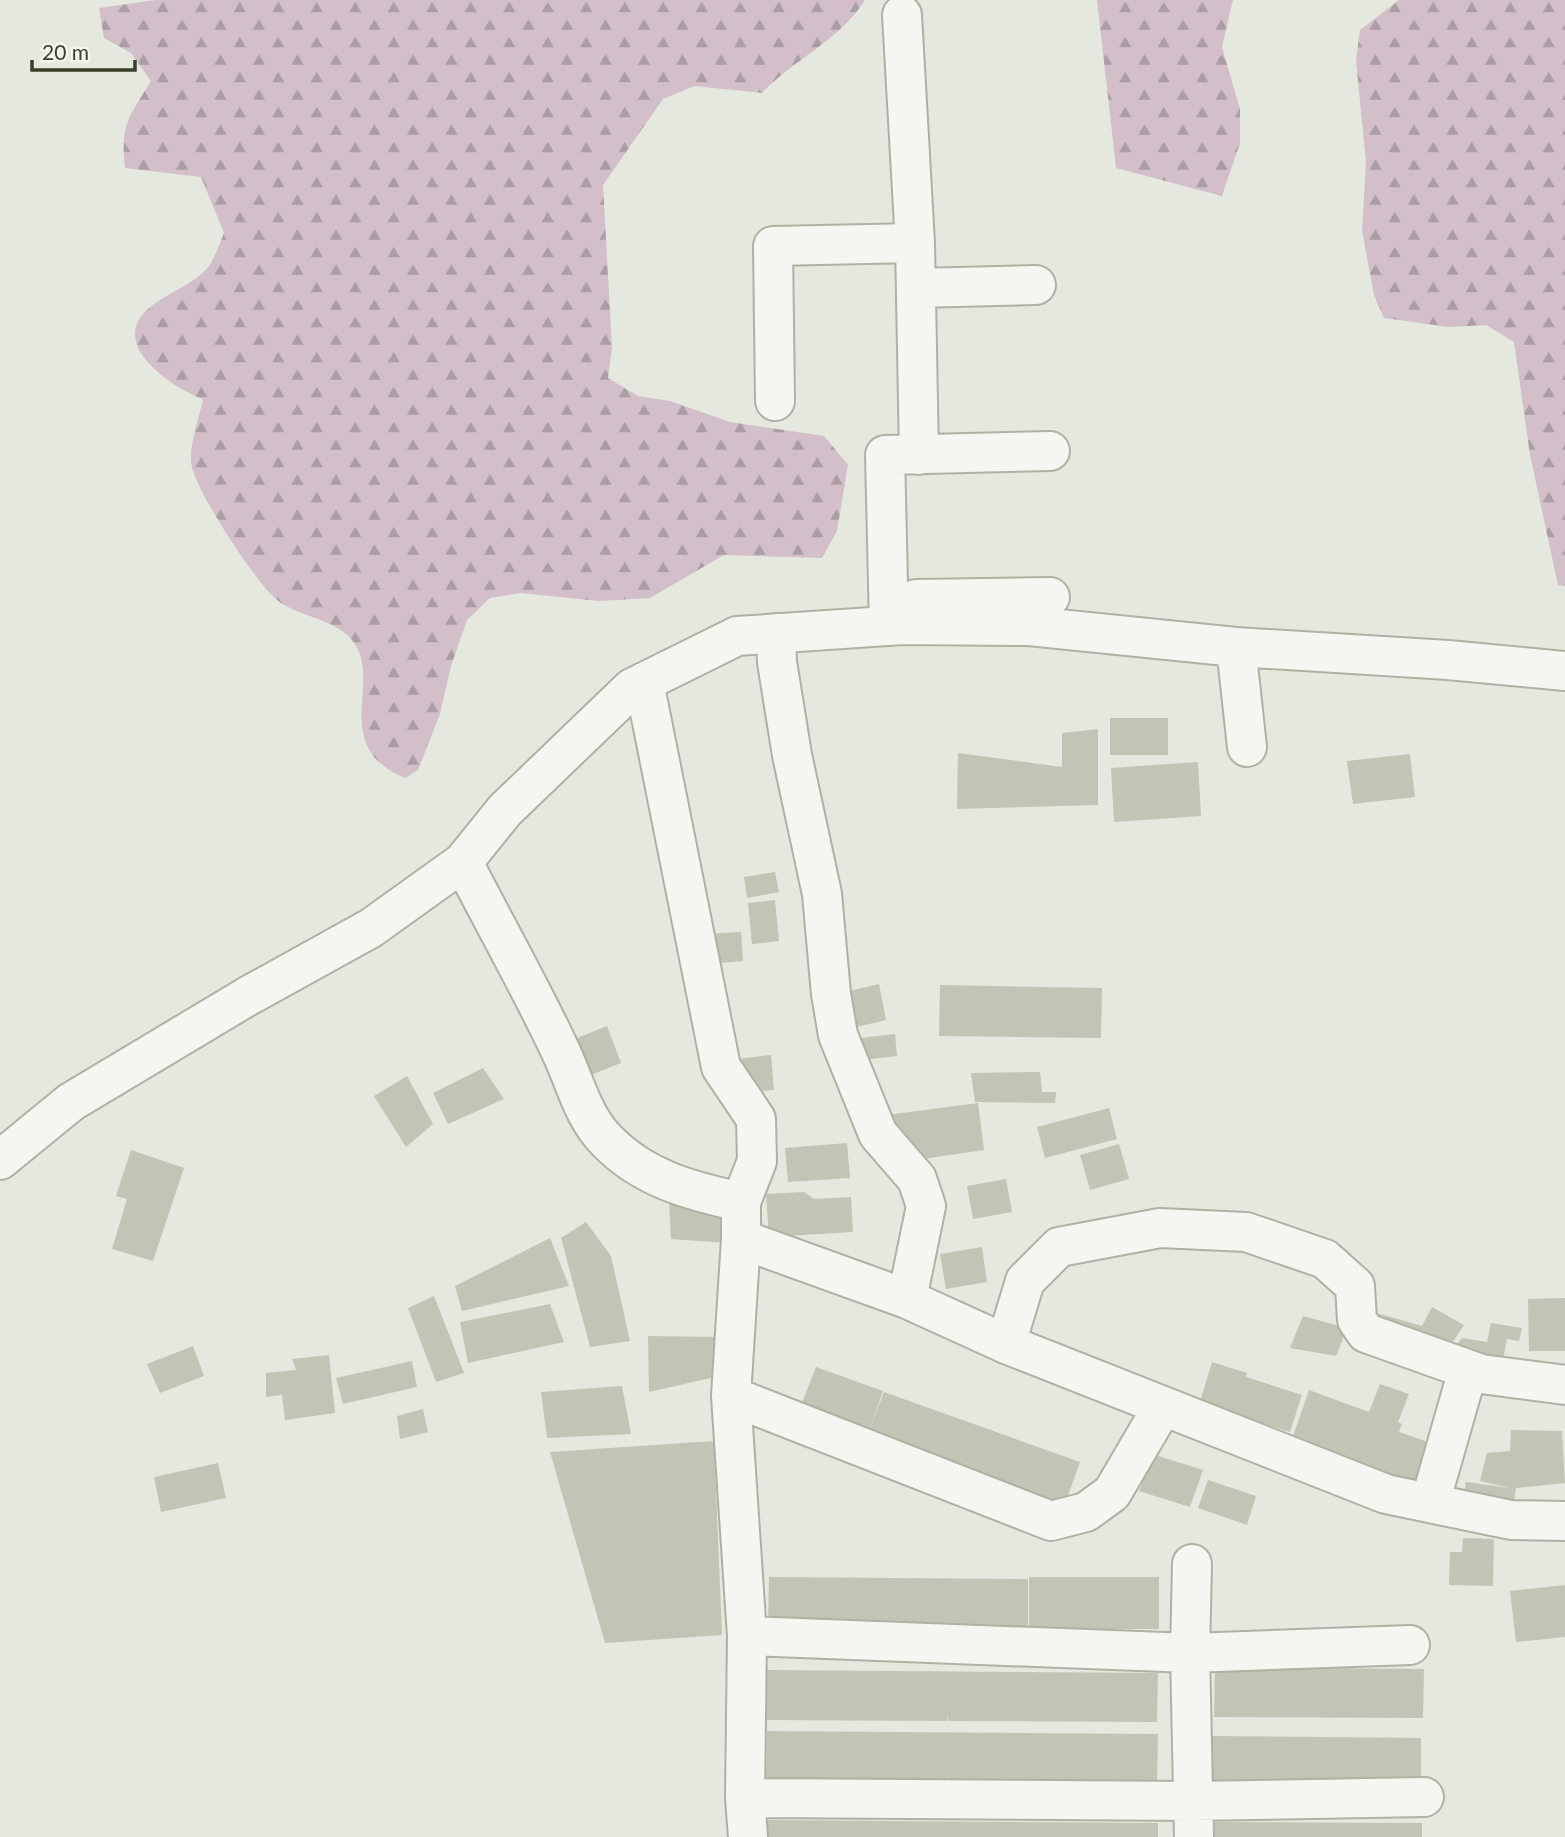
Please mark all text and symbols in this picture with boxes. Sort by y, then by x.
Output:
scale bar [32,28,135,72]
text: 20 m [42,39,89,64]

